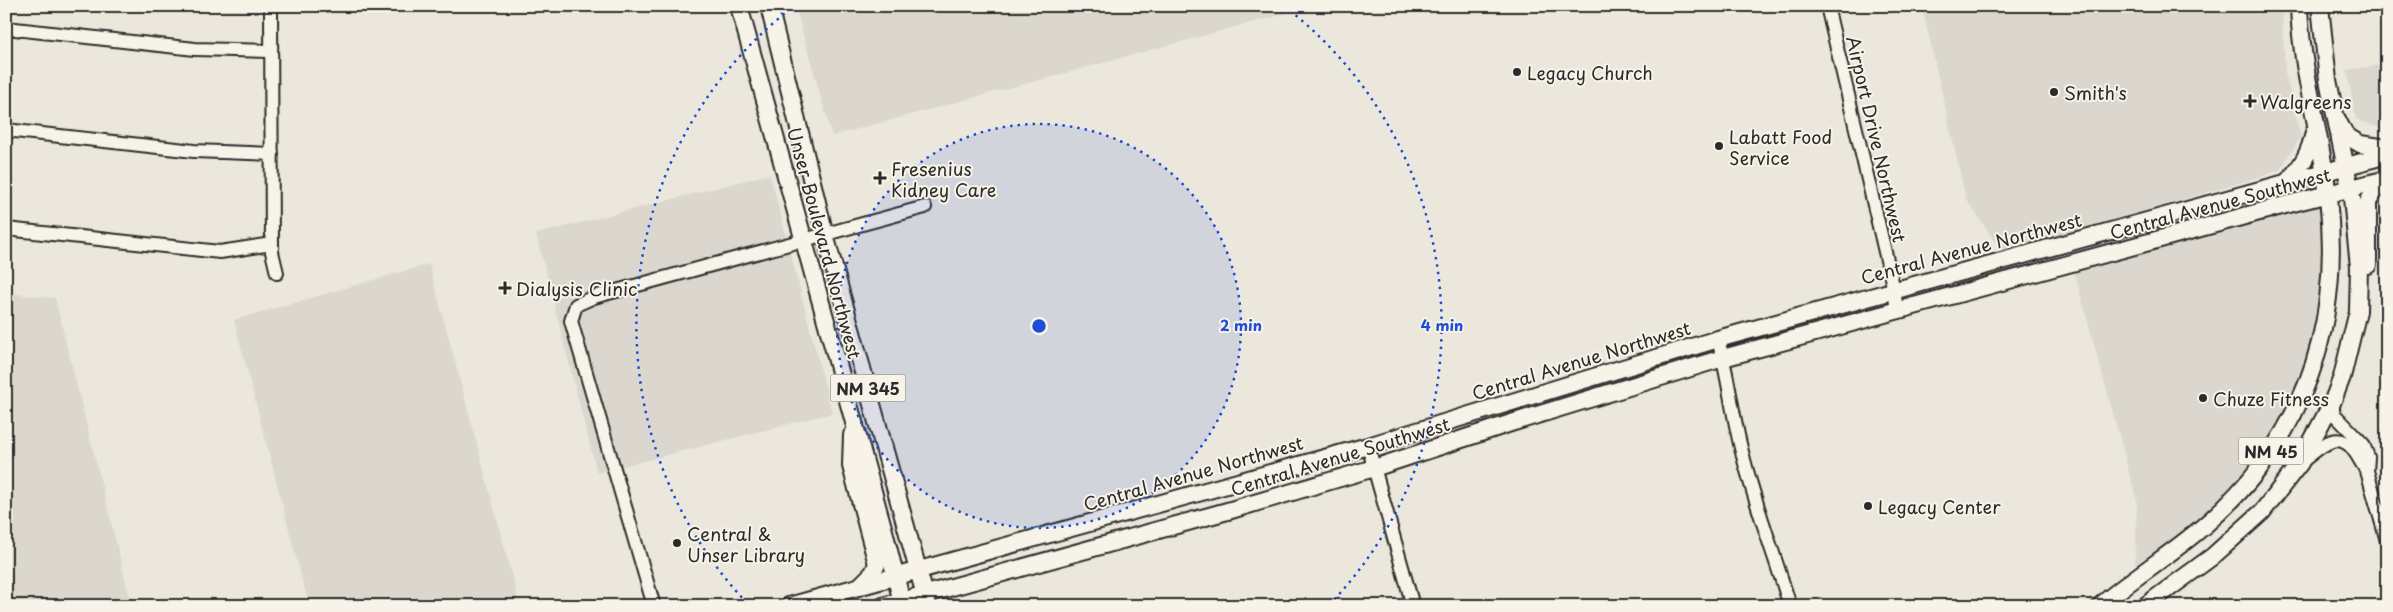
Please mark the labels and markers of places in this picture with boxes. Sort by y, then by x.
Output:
place label: Legacy Church [1527,59,1653,86]
marker: Legacy Church [1511,66,1523,78]
place label: Smith's [2064,79,2127,106]
marker: Smith's [2048,86,2060,98]
place label: Walgreens [2260,88,2351,115]
marker: Walgreens [2244,95,2256,107]
place label: Labatt Food Service [1729,123,1832,171]
marker: Labatt Food Service [1713,140,1725,152]
place label: Fresenius Kidney Care [891,155,996,203]
marker: Fresenius Kidney Care [873,171,887,185]
place label: Dialysis Clinic [516,275,637,302]
marker: Dialysis Clinic [498,281,512,295]
centre of rings [1030,317,1048,335]
place label: Chuze Fitness [2213,385,2329,412]
marker: Chuze Fitness [2197,392,2209,404]
place label: Legacy Center [1878,493,2001,520]
marker: Legacy Center [1862,500,1874,512]
place label: Central & Unser Library [687,520,805,568]
marker: Central & Unser Library [671,537,683,549]

